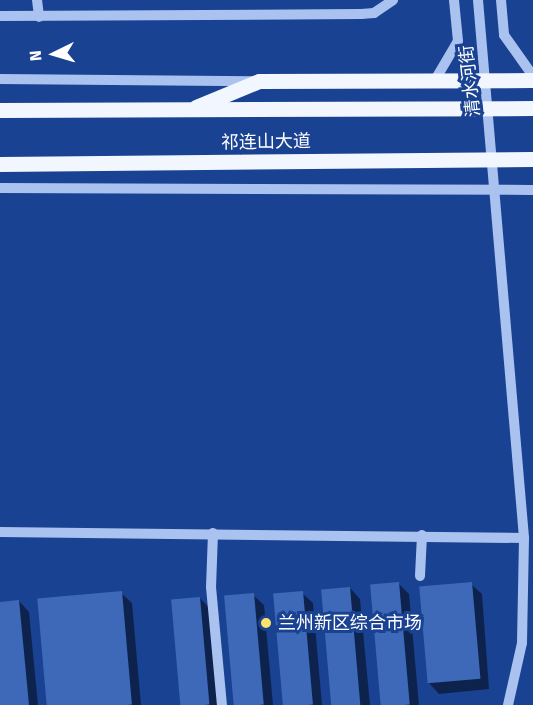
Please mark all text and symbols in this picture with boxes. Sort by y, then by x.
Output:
north arrow [24,24,84,84]
street label: 清水河街 [455,44,485,118]
text: N [26,50,45,62]
street label: 祁连山大道 [221,130,311,154]
place label: 兰州新区综合市场 [278,612,422,634]
marker: 兰州新区综合市场 [259,616,273,630]

